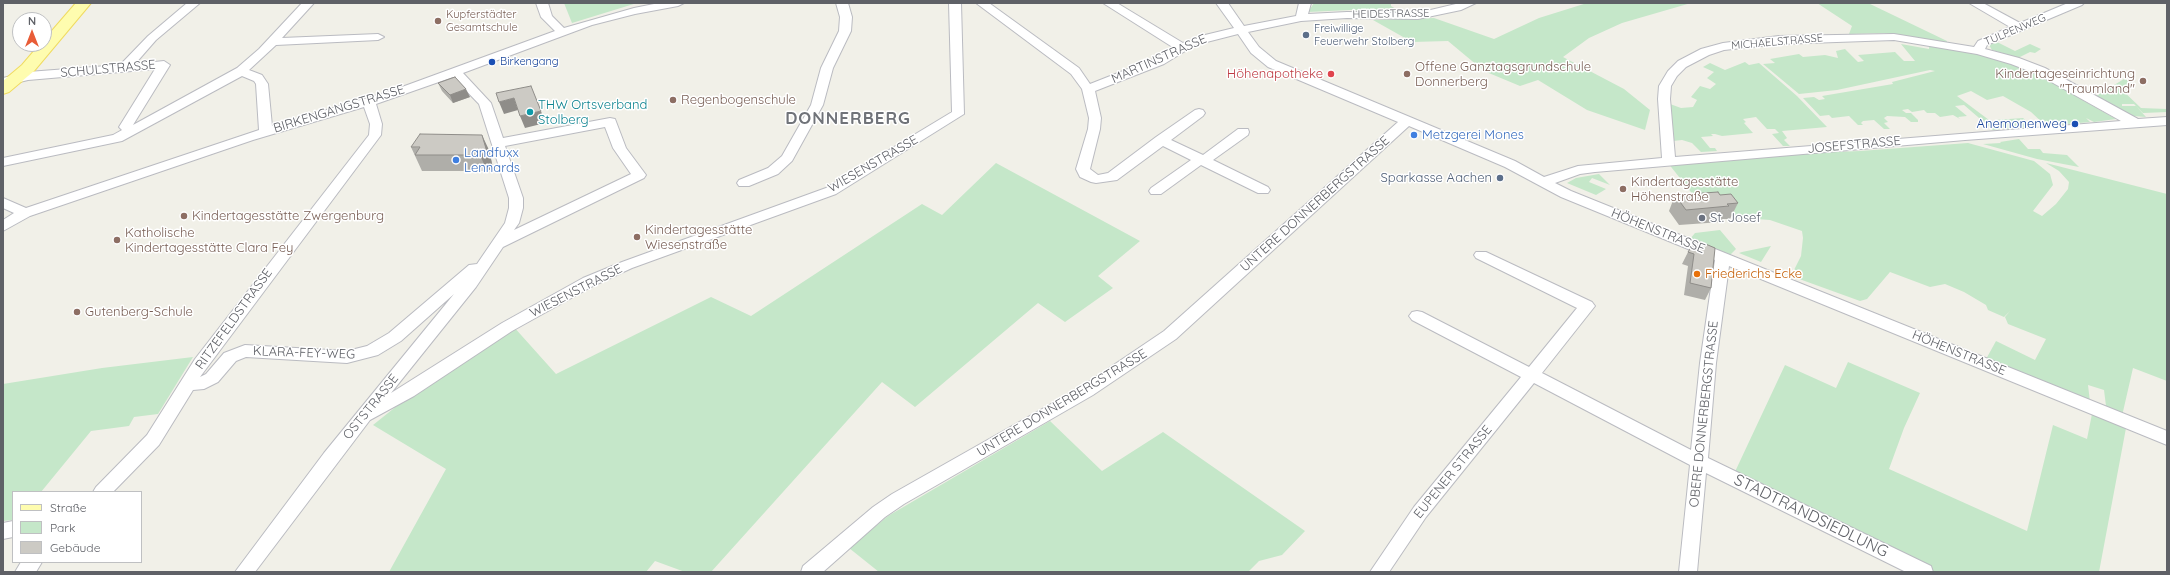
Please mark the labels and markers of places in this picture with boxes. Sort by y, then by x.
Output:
place label: Kupferstädter Gesamtschule [446,8,518,34]
marker: Kupferstädter Gesamtschule [433,16,443,26]
place label: Freiwillige Feuerwehr Stolberg [1314,22,1414,48]
marker: Freiwillige Feuerwehr Stolberg [1301,30,1311,40]
place label: Birkengang [500,55,559,69]
marker: Birkengang [487,57,497,67]
place label: Offene Ganztagsgrundschule Donnerberg [1415,59,1591,90]
place label: Höhenapotheke [1227,66,1323,82]
place label: Kindertageseinrichtung "Traumland" [1995,66,2135,97]
marker: Höhenapotheke [1326,69,1336,79]
marker: Offene Ganztagsgrundschule Donnerberg [1402,69,1412,79]
marker: Kindertageseinrichtung "Traumland" [2138,76,2148,86]
place label: Regenbogenschule [681,92,796,108]
marker: Regenbogenschule [668,95,678,105]
place label: THW Ortsverband Stolberg [538,97,647,128]
marker: THW Ortsverband Stolberg [525,107,535,117]
place label: Anemonenweg [1976,116,2067,132]
marker: Anemonenweg [2070,119,2080,129]
place label: Metzgerei Mones [1422,127,1524,143]
marker: Metzgerei Mones [1409,130,1419,140]
place label: Landfuxx Lennards [464,145,520,176]
marker: Landfuxx Lennards [451,155,461,165]
place label: Sparkasse Aachen [1381,170,1492,186]
marker: Sparkasse Aachen [1495,173,1505,183]
place label: Kindertagesstätte Höhenstraße [1631,174,1738,205]
marker: Kindertagesstätte Höhenstraße [1618,184,1628,194]
place label: Kindertagesstätte Zwergenburg [192,208,384,224]
place label: St. Josef [1710,210,1761,226]
marker: Kindertagesstätte Zwergenburg [179,211,189,221]
marker: St. Josef [1697,213,1707,223]
place label: Kindertagesstätte Wiesenstraße [645,222,752,253]
place label: Katholische Kindertagesstätte Clara Fey [125,225,293,256]
marker: Kindertagesstätte Wiesenstraße [632,232,642,242]
marker: Katholische Kindertagesstätte Clara Fey [112,235,122,245]
place label: Friederichs Ecke [1705,266,1802,282]
marker: Friederichs Ecke [1692,269,1702,279]
place label: Gutenberg-Schule [85,304,193,320]
marker: Gutenberg-Schule [72,307,82,317]

